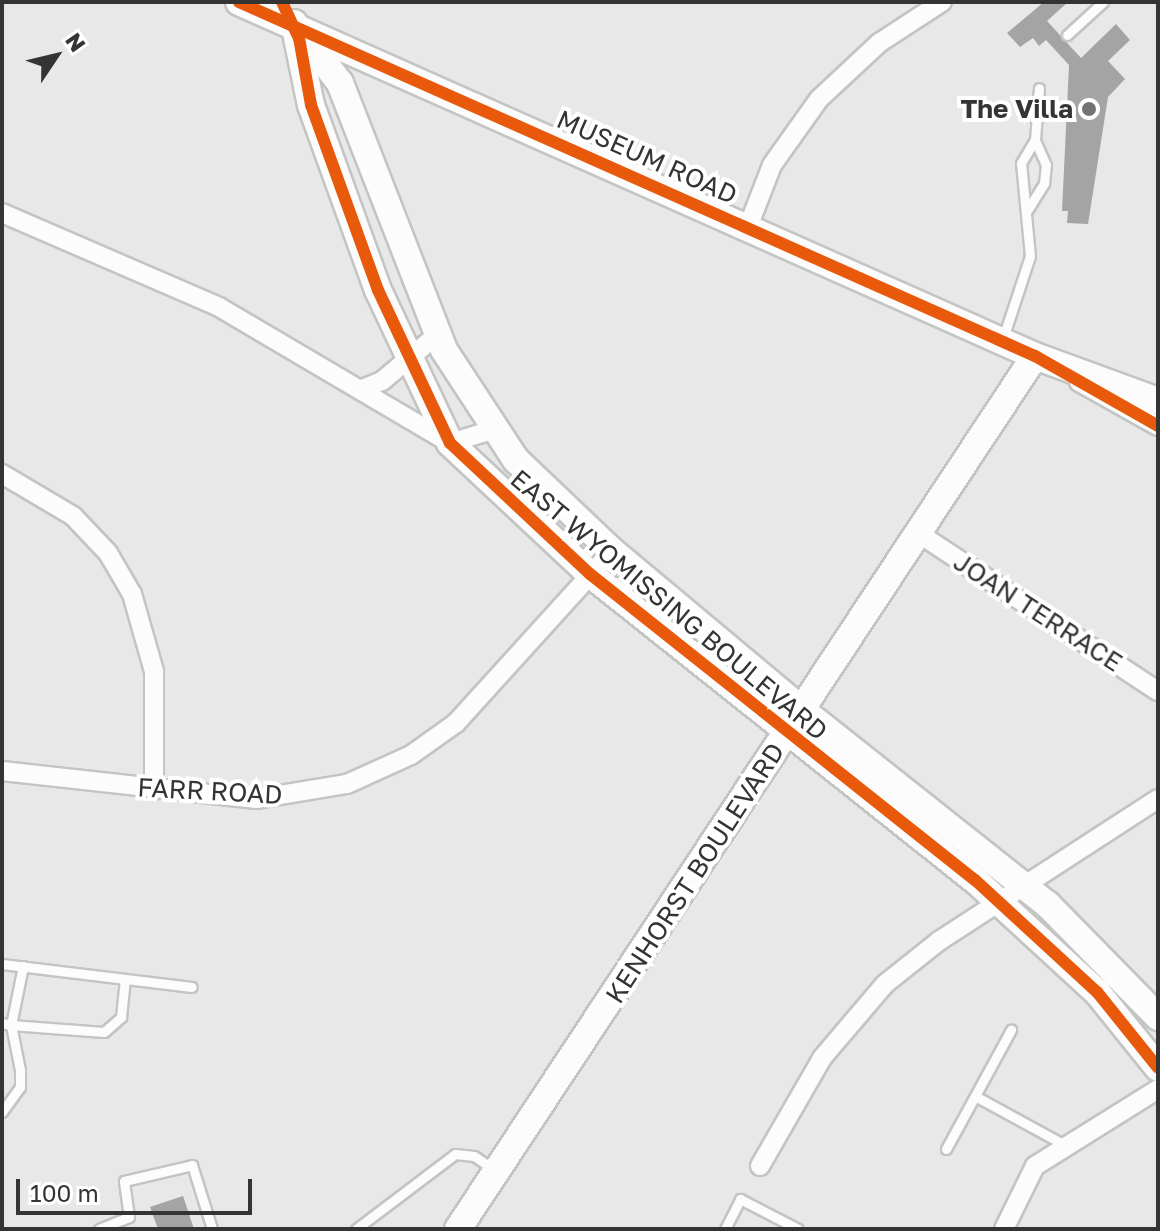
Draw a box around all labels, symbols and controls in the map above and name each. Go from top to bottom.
north arrow [16,16,96,96]
text: N [60,27,92,57]
place label: The Villa [960,93,1073,125]
marker: The Villa [1080,100,1098,118]
street label: MUSEUM ROAD [552,103,742,211]
street label: EAST WYOMISSING BOULEVARD [504,463,834,747]
street label: JOAN TERRACE [948,546,1128,678]
street label: KENHORST BOULEVARD [599,737,791,1009]
street label: FARR ROAD [137,772,283,810]
scale bar [20,1163,256,1213]
text: 100 m [30,1178,99,1207]

